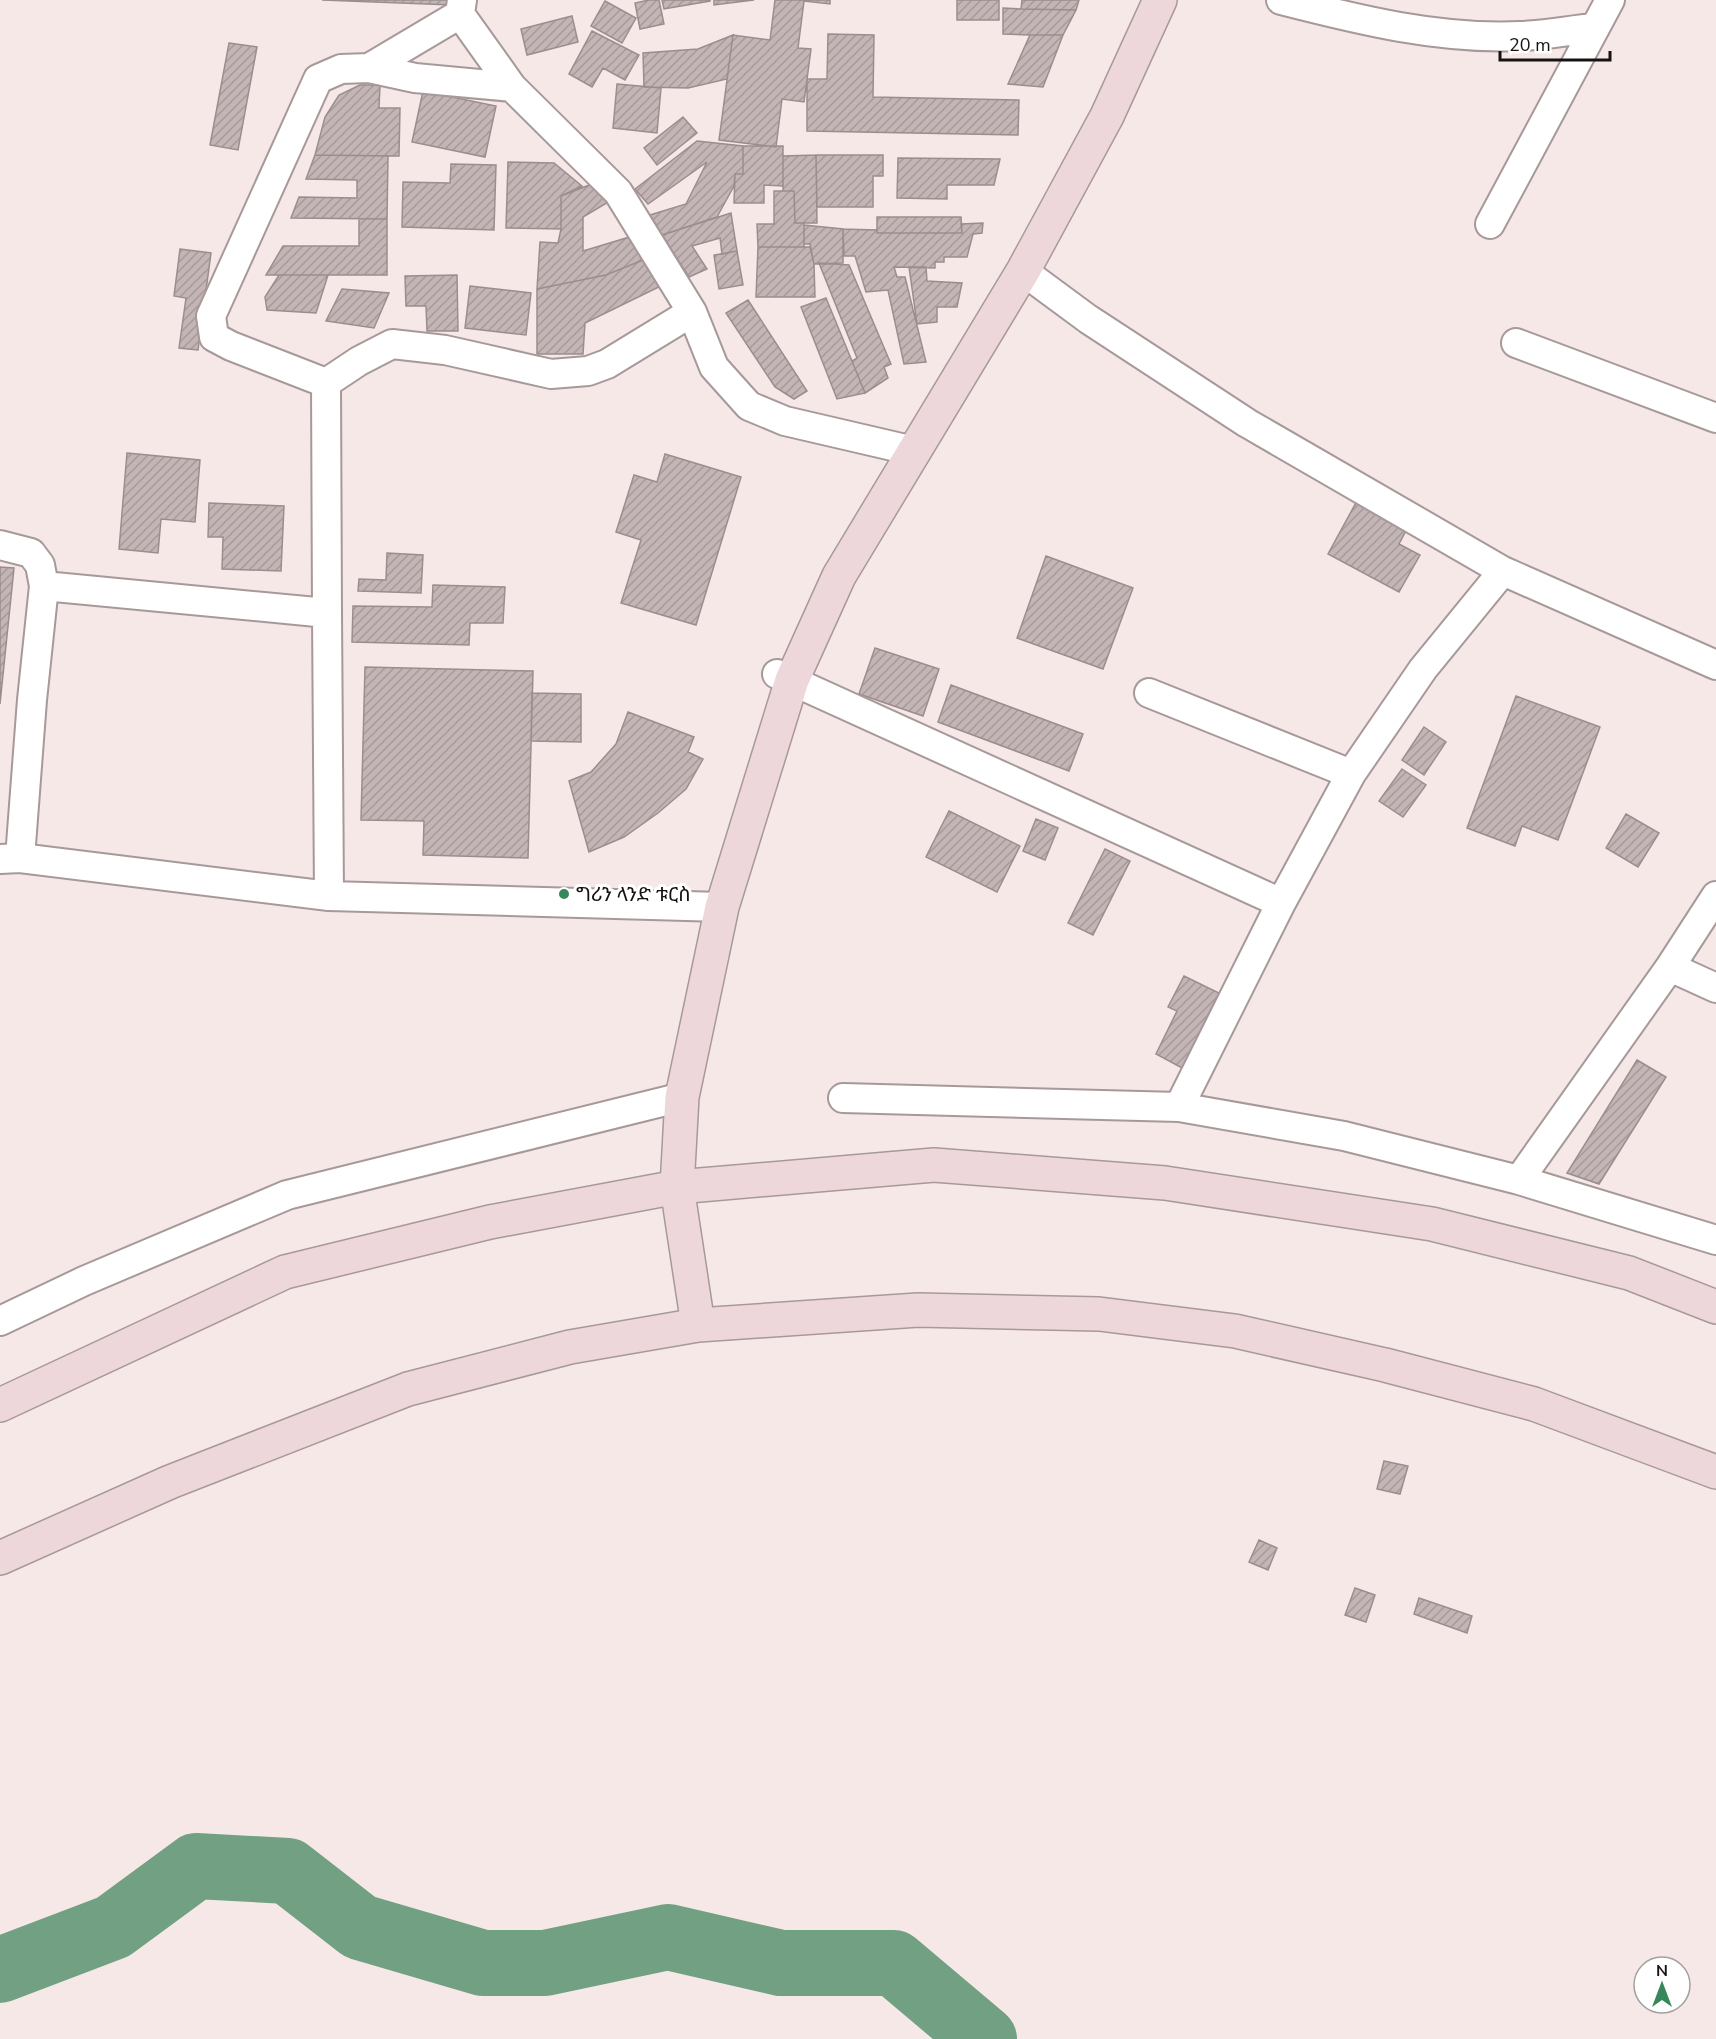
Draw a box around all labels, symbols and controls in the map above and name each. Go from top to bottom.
scale bar [1500,24,1610,62]
text: 20 m [1509,33,1551,57]
place label: ግሪን ላንድ ቱርስ [576,881,691,908]
marker: ግሪን ላንድ ቱርስ [557,887,571,901]
north arrow [1632,1955,1692,2015]
text: N [1656,1960,1668,1982]

